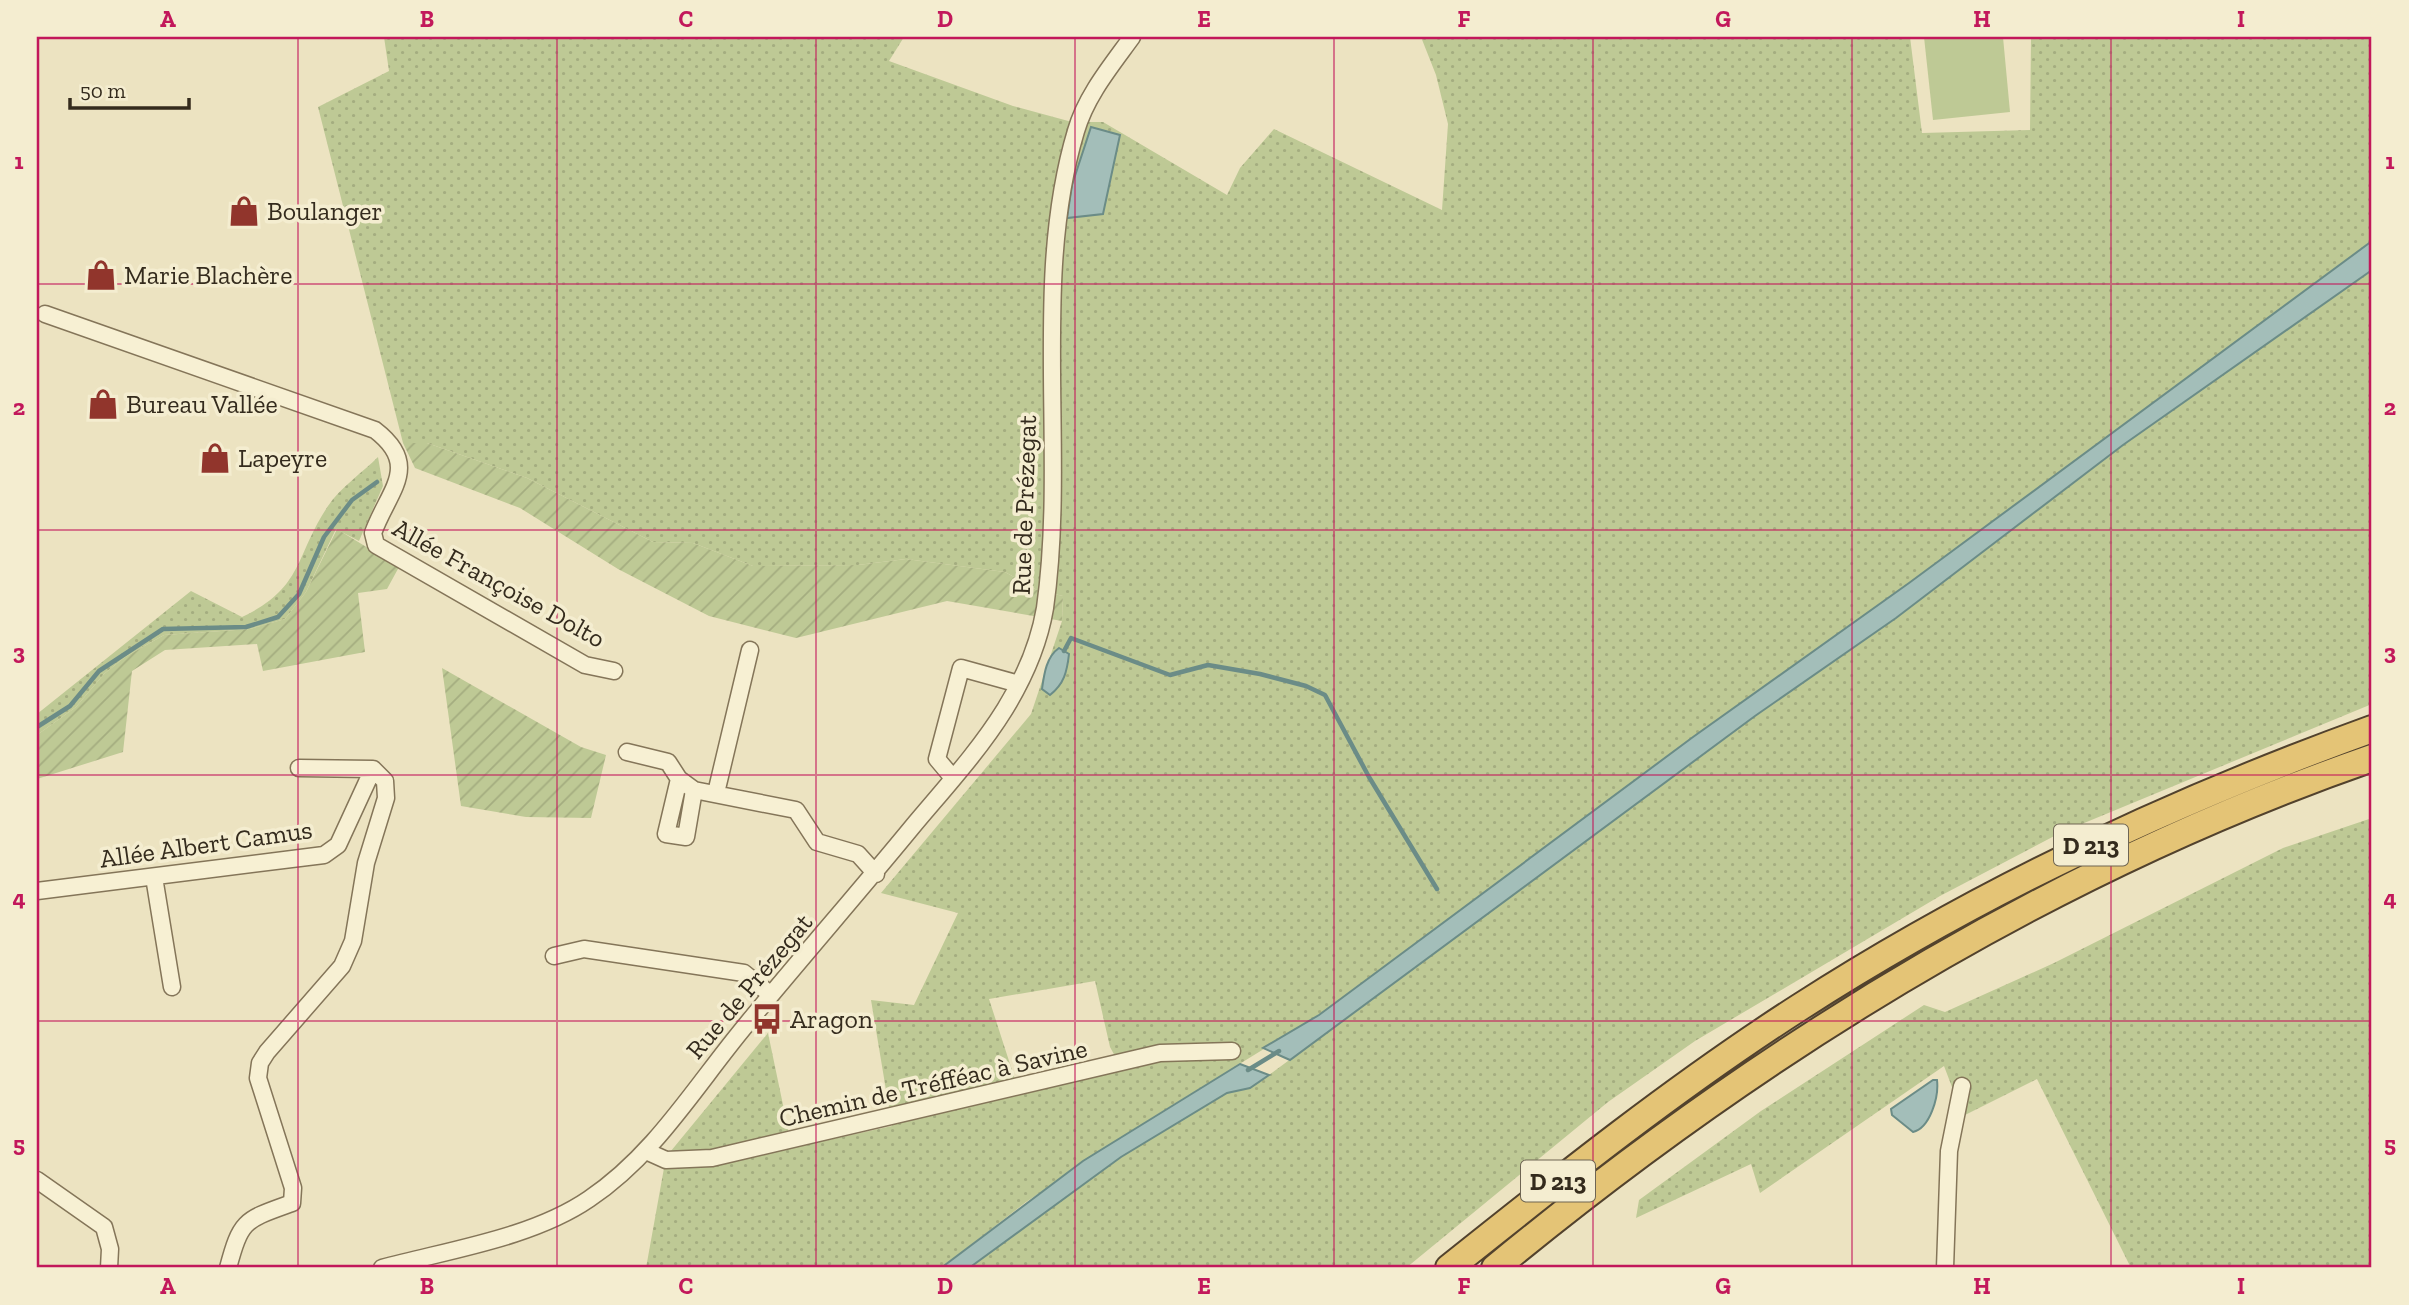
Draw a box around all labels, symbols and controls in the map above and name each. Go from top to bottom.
text: A [160,5,176,33]
text: B [420,5,434,33]
text: C [679,5,693,33]
text: D [937,5,953,33]
text: E [1197,5,1211,33]
text: F [1457,5,1471,33]
text: G [1715,5,1731,33]
text: H [1973,5,1991,33]
text: I [2237,5,2245,33]
scale bar [70,66,189,110]
text: 50 m [80,78,126,103]
text: 1 [14,147,24,175]
text: 1 [2385,147,2395,175]
shop icon: Boulanger [227,194,261,228]
place label: Boulanger [267,195,382,227]
shop icon: Marie Blachère [84,258,118,292]
place label: Marie Blachère [124,259,293,291]
shop icon: Bureau Vallée [86,387,120,421]
place label: Bureau Vallée [126,388,278,420]
text: 2 [13,393,25,421]
text: 2 [2384,393,2396,421]
street label: Rue de Prézegat [1005,414,1043,595]
shop icon: Lapeyre [198,441,232,475]
place label: Lapeyre [238,442,327,474]
street label: Allée Françoise Dolto [387,511,611,655]
text: 3 [13,638,25,666]
text: 3 [2384,638,2396,666]
street label: Allée Albert Camus [98,813,314,875]
road number: D 213 [2054,824,2128,866]
text: 4 [12,884,26,912]
text: 4 [2383,884,2397,912]
street label: Rue de Prézegat [679,907,819,1065]
bus stop icon: Aragon [750,1002,784,1036]
place label: Aragon [790,1003,873,1035]
street label: Chemin de Tréfféac à Savine [776,1032,1090,1134]
text: 5 [13,1130,25,1158]
text: 5 [2384,1130,2396,1158]
road number: D 213 [1521,1161,1595,1202]
text: A [160,1272,176,1300]
text: B [420,1272,434,1300]
text: C [679,1272,693,1300]
text: D [937,1272,953,1300]
text: E [1197,1272,1211,1300]
text: F [1457,1272,1471,1300]
text: G [1715,1272,1731,1300]
text: H [1973,1272,1991,1300]
text: I [2237,1272,2245,1300]

